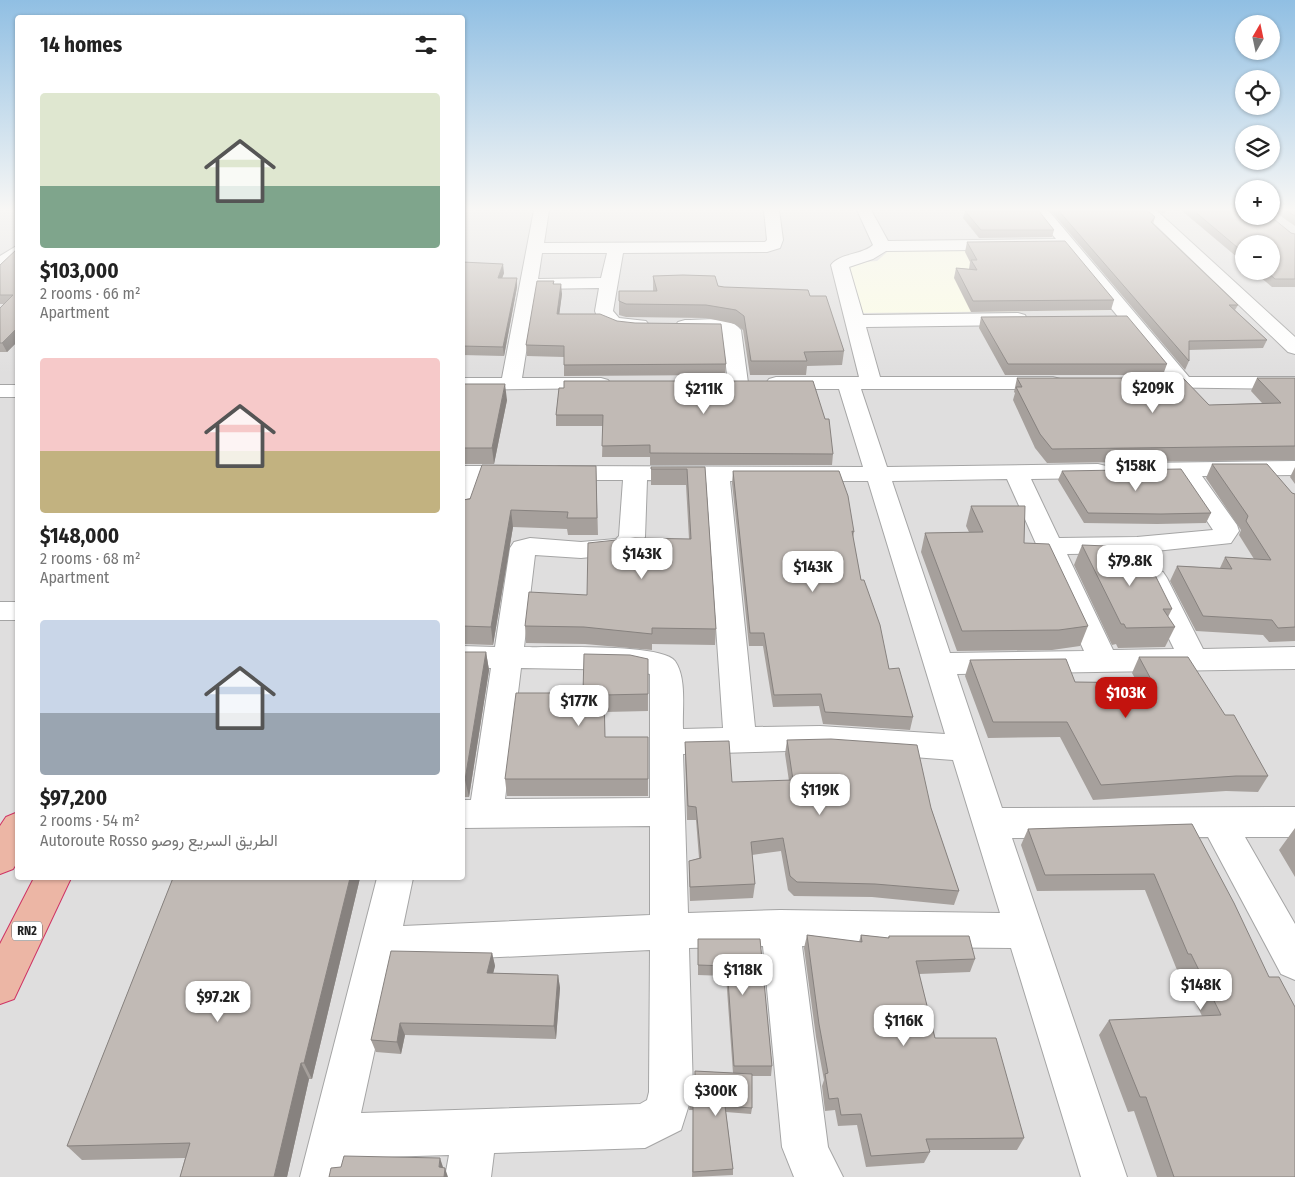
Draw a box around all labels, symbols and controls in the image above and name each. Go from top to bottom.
north arrow [1235,15,1280,60]
map controls [1235,15,1280,280]
icon: filters [412,31,440,59]
text: 14 homes [40,32,122,58]
button: locate [1235,70,1280,115]
button: layers [1235,125,1280,170]
icon: home [195,126,285,216]
button: + [1235,180,1280,225]
button: − [1235,235,1280,280]
text: $103,000 [40,258,119,284]
text: 2 rooms · 66 m² [40,284,140,303]
text: Apartment [40,303,109,322]
pin: $211K [669,372,739,415]
pin: $209K [1118,372,1188,414]
text: $209K [1132,378,1174,397]
text: $211K [685,379,723,398]
icon: home [195,391,285,481]
pin: $158K [1101,450,1171,492]
text: $158K [1116,456,1156,475]
text: $148,000 [40,523,119,549]
pin: $143K [607,538,677,580]
text: $143K [622,544,662,563]
pin: $79.8K [1089,544,1171,587]
text: 2 rooms · 68 m² [40,549,141,568]
pin: $143K [778,550,848,593]
text: $79.8K [1108,551,1152,570]
text: $143K [793,557,833,576]
text: Apartment [40,568,109,587]
icon: home [195,653,285,743]
pin: $103K [1091,676,1161,719]
text: $103K [1106,683,1146,702]
pin: $177K [544,684,614,727]
text: $177K [560,691,598,710]
pin: $119K [785,774,855,816]
text: $119K [801,780,839,799]
text: $97,200 [40,785,107,811]
text: 2 rooms · 54 m² [40,811,140,830]
text: Autoroute Rosso الطريق السريع روصو [40,831,278,850]
road number: RN2 [12,921,42,940]
pin: $118K [708,954,778,996]
text: $118K [724,960,762,979]
pin: $148K [1166,968,1236,1011]
text: $148K [1181,975,1221,994]
pin: $97.2K [177,980,259,1023]
text: $97.2K [196,987,240,1006]
pin: $116K [869,1004,939,1047]
text: $116K [885,1011,923,1030]
pin: $300K [681,1074,751,1117]
text: $300K [695,1081,737,1100]

